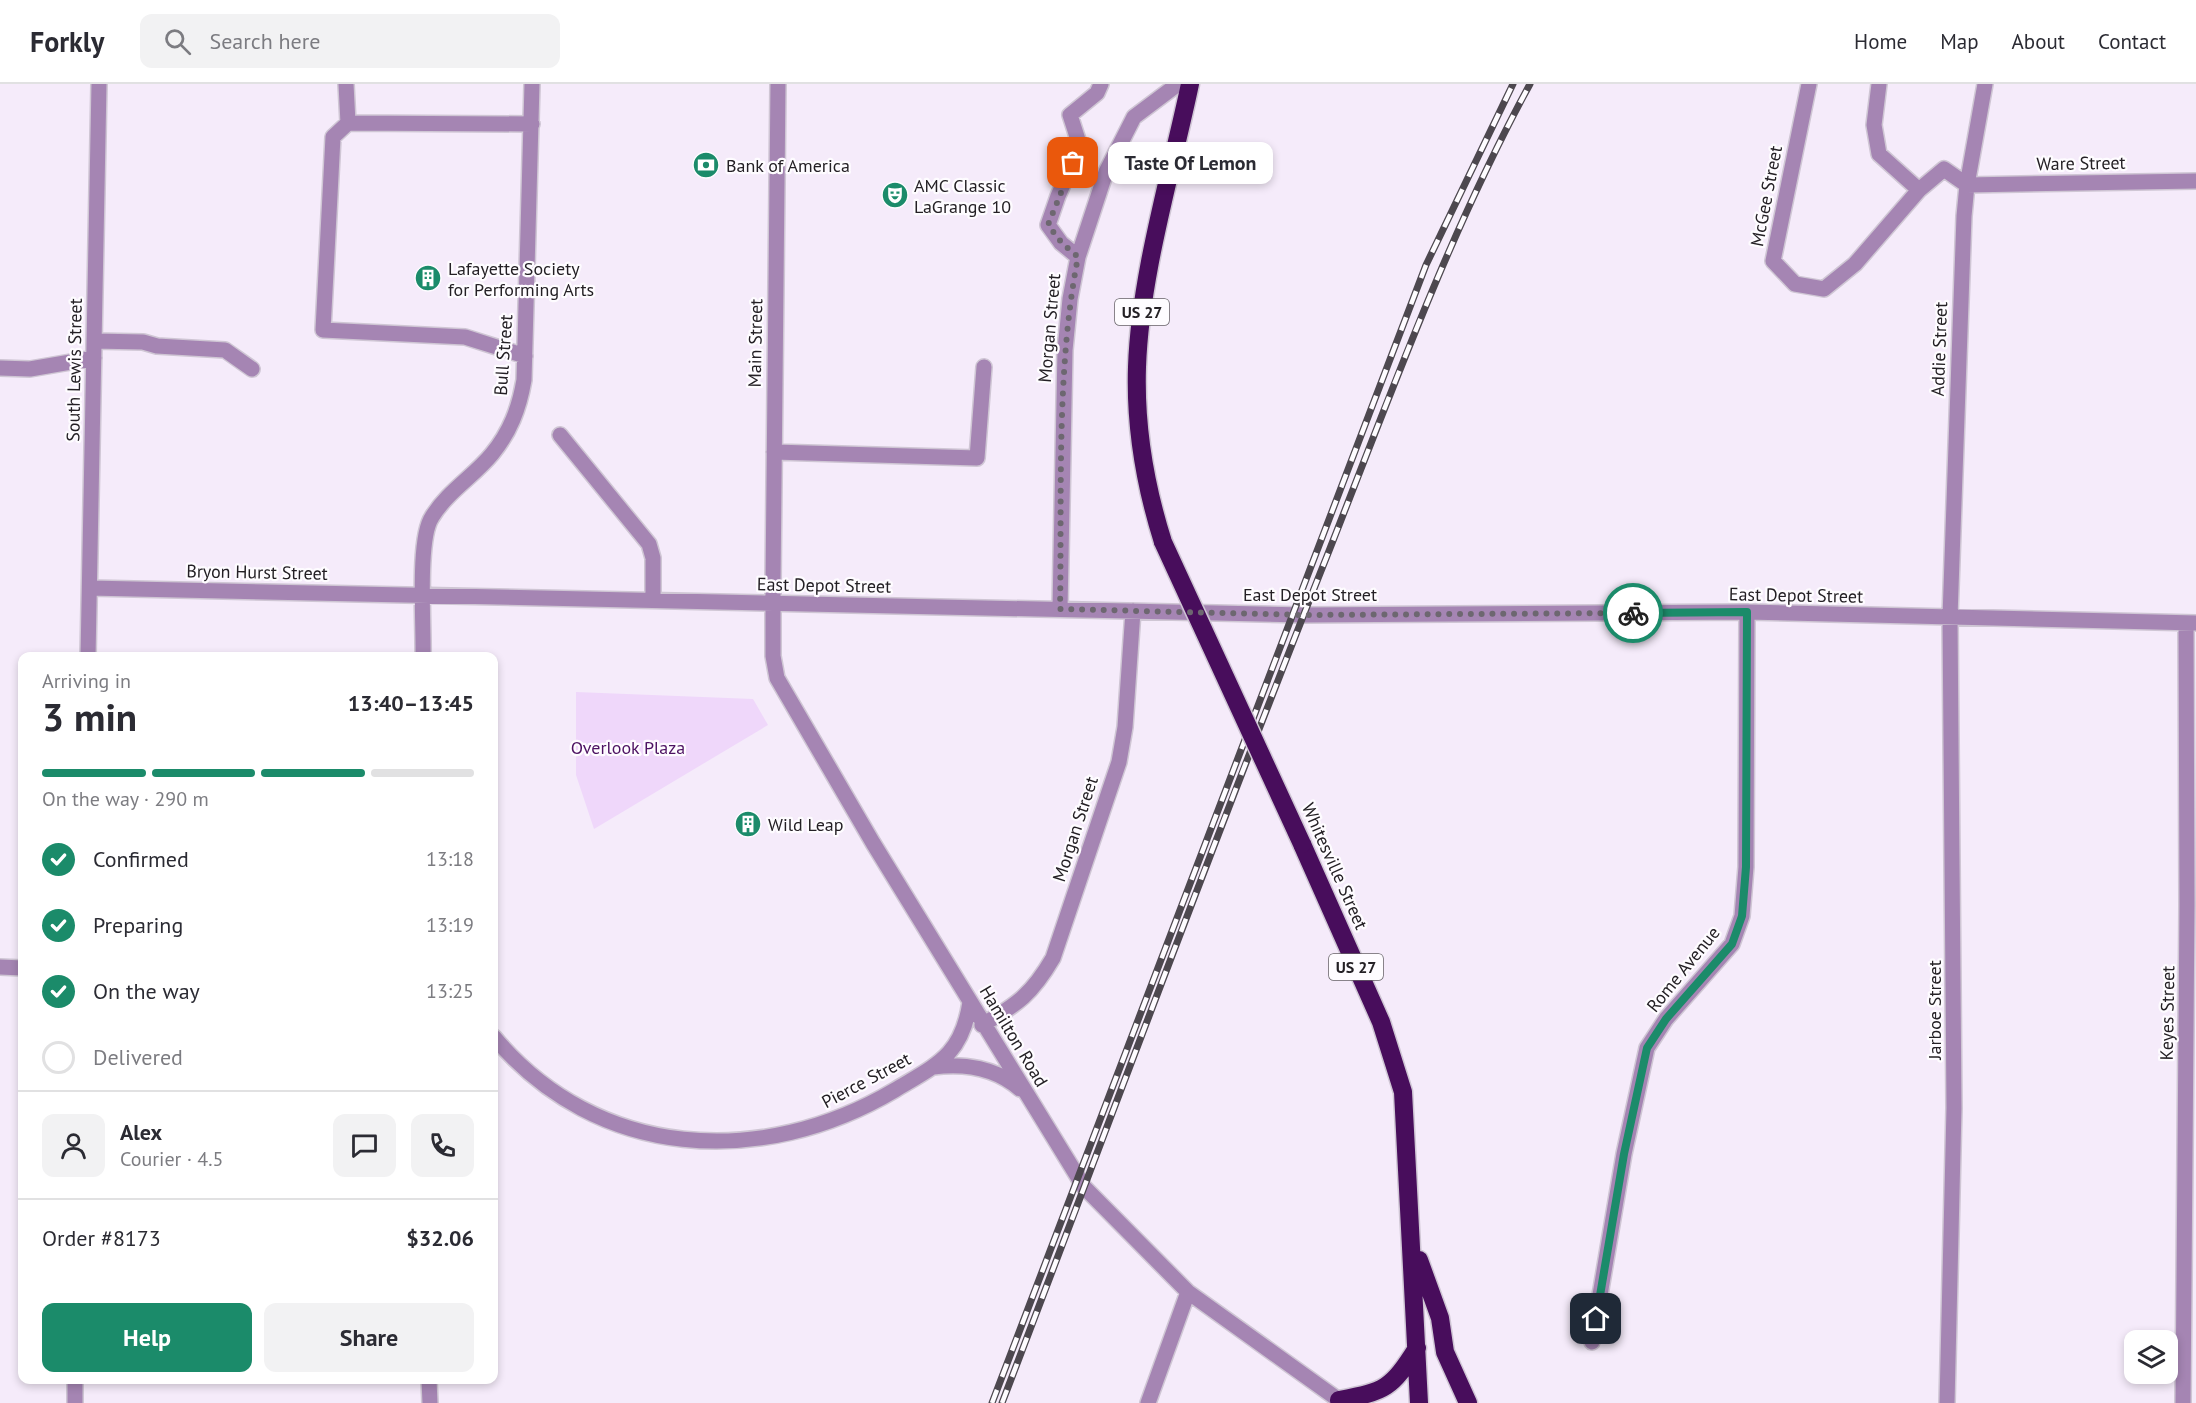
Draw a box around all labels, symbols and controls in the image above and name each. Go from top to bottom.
search box [140,14,560,68]
text: Forkly [30,23,104,60]
icon: search [161,25,194,58]
text: Search here [209,27,320,55]
text: Home [1854,28,1907,55]
text: Map [1940,28,1979,55]
text: About [2012,28,2065,55]
text: Contact [2098,28,2166,55]
pin [1047,137,1098,188]
callout: Taste Of Lemon [1109,142,1274,184]
street label: McGee Street [1745,144,1787,248]
icon: bag [1056,146,1089,179]
bank icon: Bank of America [691,150,721,180]
text: Taste Of Lemon [1125,150,1256,176]
street label: Ware Street [2036,151,2126,175]
place label: Bank of America [726,154,850,177]
place label: AMC Classic LaGrange 10 [914,174,1011,218]
theatre icon: AMC Classic LaGrange 10 [880,180,910,210]
place label: Lafayette Society for Performing Arts [448,257,594,301]
building icon: Lafayette Society for Performing Arts [413,263,443,293]
street label: Morgan Street [1033,273,1065,383]
street label: South Lewis Street [61,298,87,442]
street label: Main Street [743,298,767,388]
road number: US 27 [1115,299,1169,325]
street label: Addie Street [1926,301,1952,397]
street label: Bull Street [489,314,517,396]
street label: Bryon Hurst Street [186,559,328,585]
street label: East Depot Street [757,572,891,598]
street label: East Depot Street [1729,582,1863,608]
street label: East Depot Street [1243,583,1377,606]
courier [1603,583,1663,643]
icon: bike [1617,597,1650,630]
text: Arriving in [42,668,131,694]
text: 13:40–13:45 [348,689,474,717]
text: 3 min [42,691,137,742]
park label: Overlook Plaza [571,736,685,759]
street label: Morgan Street [1047,774,1103,884]
text: On the way · 290 m [42,786,209,812]
street label: Whitesville Street [1297,799,1373,933]
building icon: Wild Leap [733,809,763,839]
place label: Wild Leap [768,813,844,836]
icon: check [42,843,75,876]
text: Confirmed [93,845,189,873]
text: 13:18 [426,846,474,872]
icon: check [42,909,75,942]
text: Preparing [93,911,183,939]
text: 13:19 [426,912,474,938]
street label: Rome Avenue [1641,921,1725,1017]
road number: US 27 [1329,954,1383,980]
street label: Jarboe Street [1923,960,1946,1061]
street label: Keyes Street [2155,966,2179,1060]
icon: check [42,975,75,1008]
text: On the way [93,977,200,1005]
text: 13:25 [426,978,474,1004]
street label: Hamilton Road [975,981,1053,1091]
text: Delivered [93,1043,183,1071]
street label: Pierce Street [817,1047,915,1113]
button: person [42,1114,105,1177]
button: chat [333,1114,396,1177]
button: phone [411,1114,474,1177]
text: Alex [120,1118,162,1146]
text: Courier · 4.5 [120,1146,223,1172]
text: Order #8173 [42,1224,161,1252]
text: $32.06 [406,1224,474,1252]
pin [1570,1293,1621,1344]
icon: home [1579,1302,1612,1335]
button: Help [42,1303,252,1372]
button: Share [264,1303,474,1372]
map controls [2124,1330,2178,1384]
button: layers [2124,1330,2178,1384]

